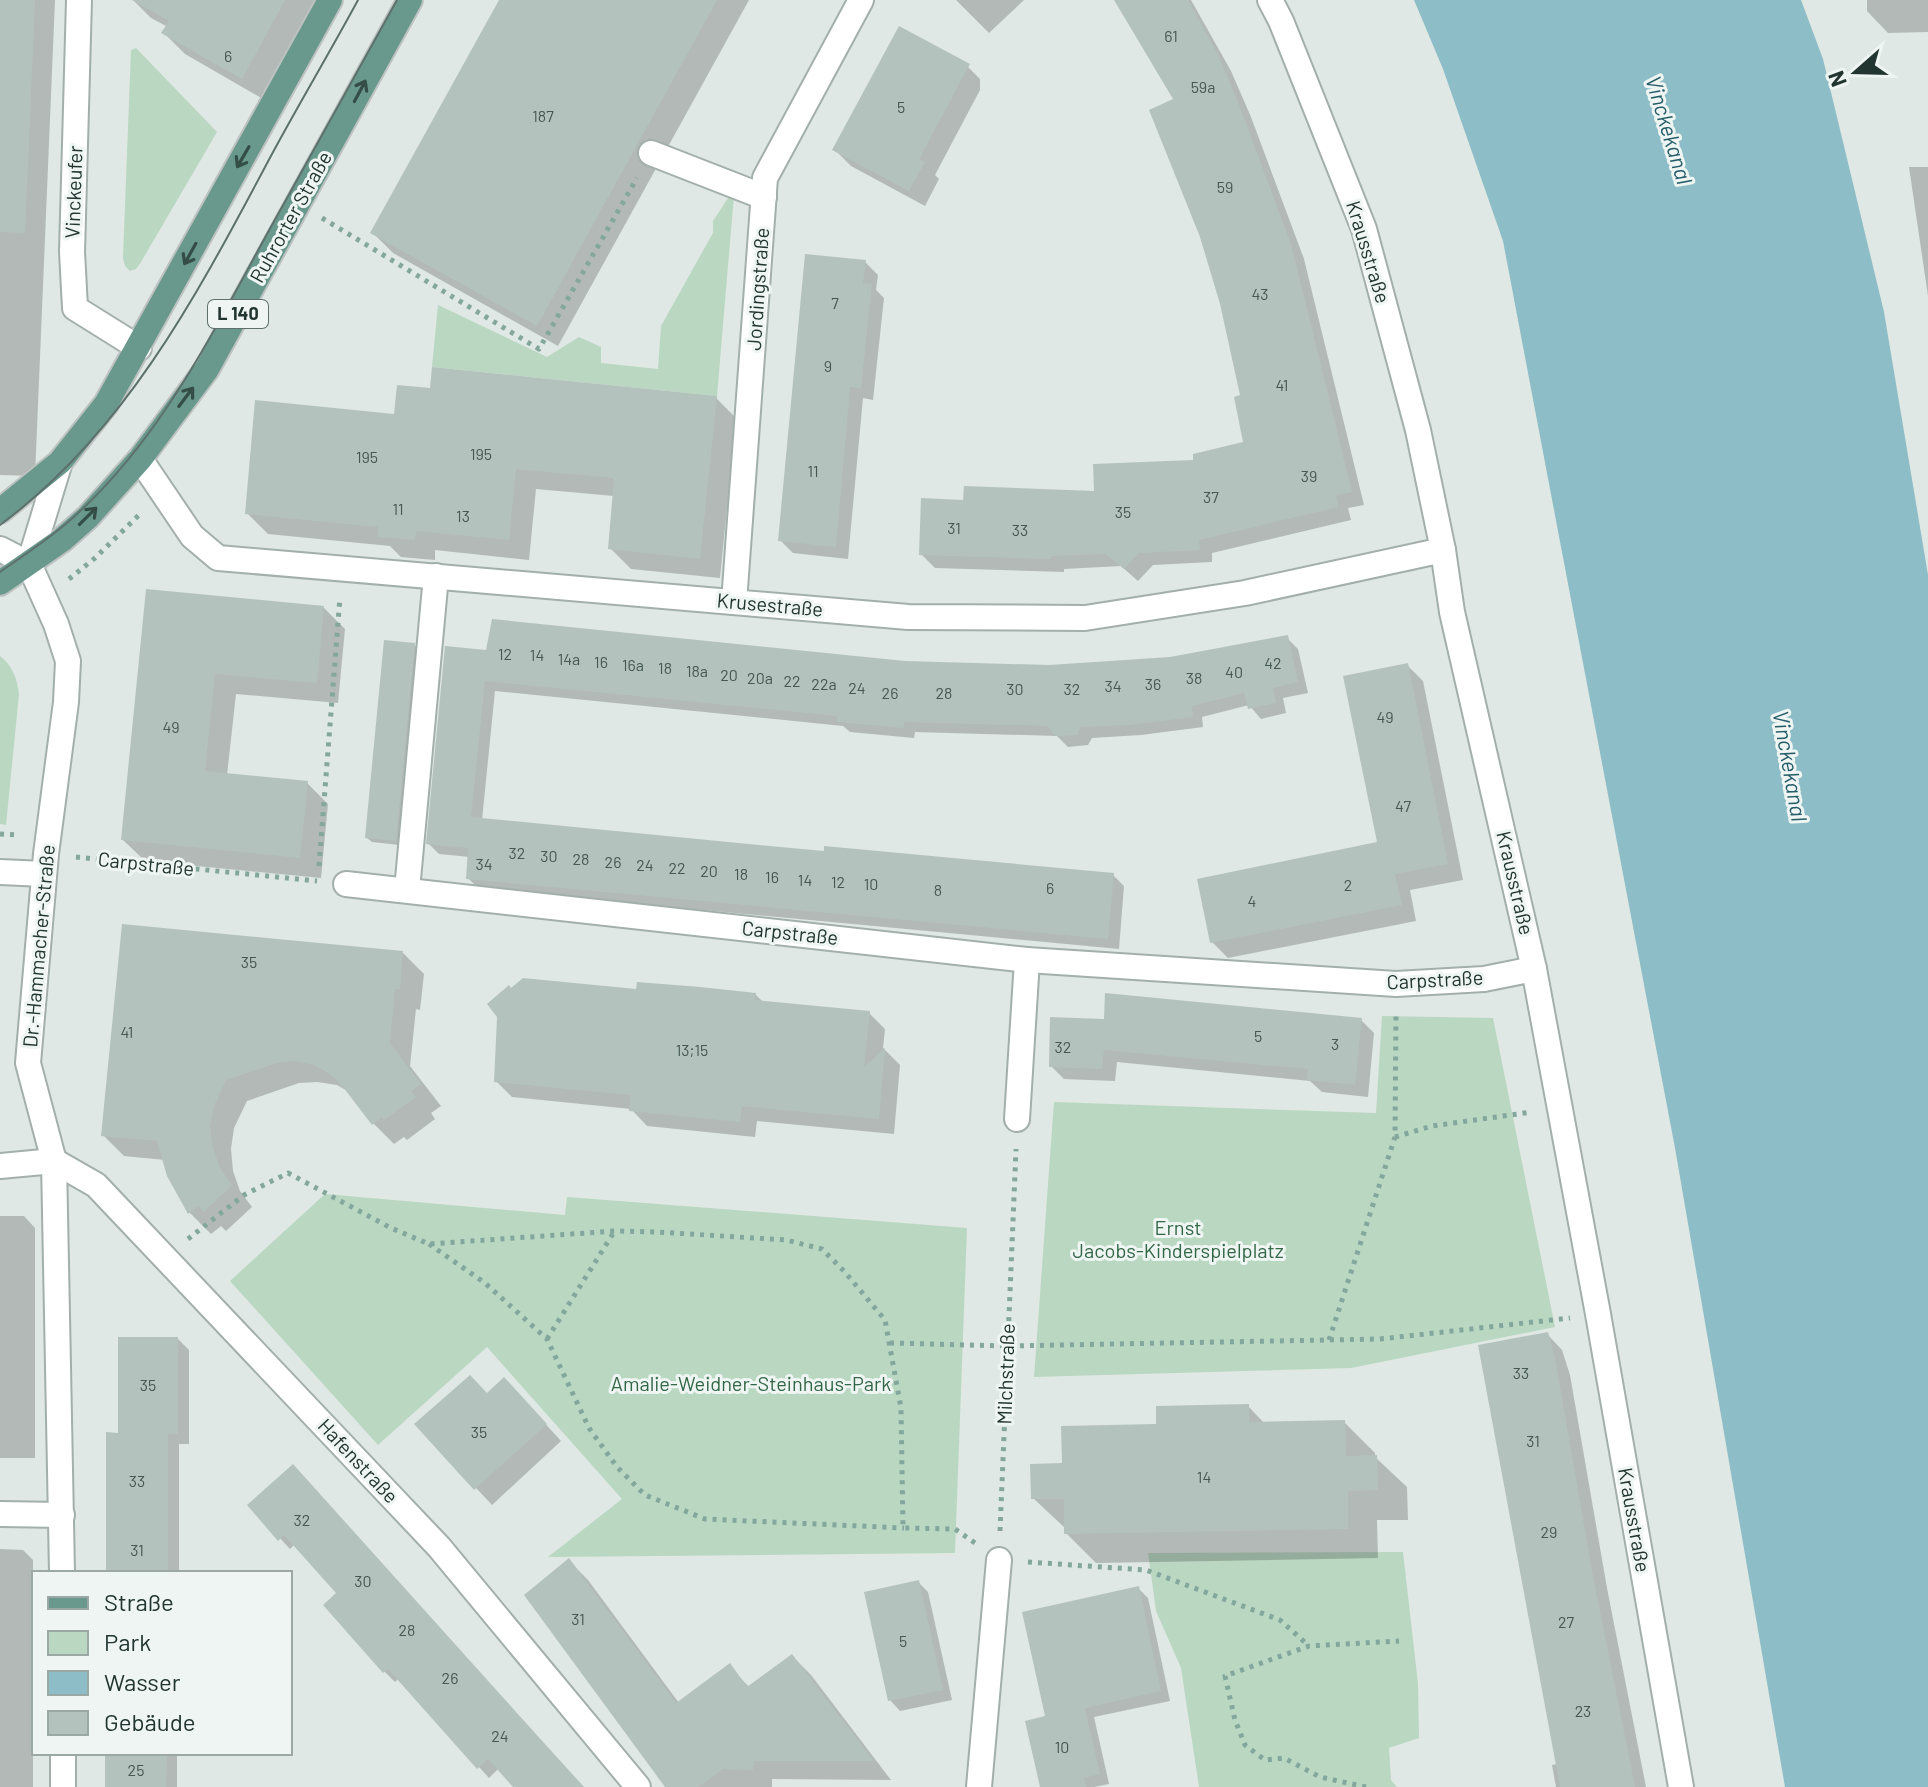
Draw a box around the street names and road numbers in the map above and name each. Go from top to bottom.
street label: Vinckeufer [59,145,87,239]
street label: Ruhrorter Straße [244,147,336,286]
street label: Krausstraße [1342,198,1396,306]
street label: Jordingstraße [741,227,773,351]
road number: L 140 [208,300,268,328]
street label: Krusestraße [716,587,824,621]
street label: Krausstraße [1492,828,1540,937]
street label: Dr.-Hammacher-Straße [17,843,59,1048]
street label: Carpstraße [97,846,195,880]
street label: Carpstraße [741,915,839,949]
street label: Carpstraße [1386,964,1484,994]
street label: Milchstraße [991,1323,1019,1425]
street label: Hafenstraße [313,1413,404,1508]
street label: Krausstraße [1614,1466,1656,1574]

